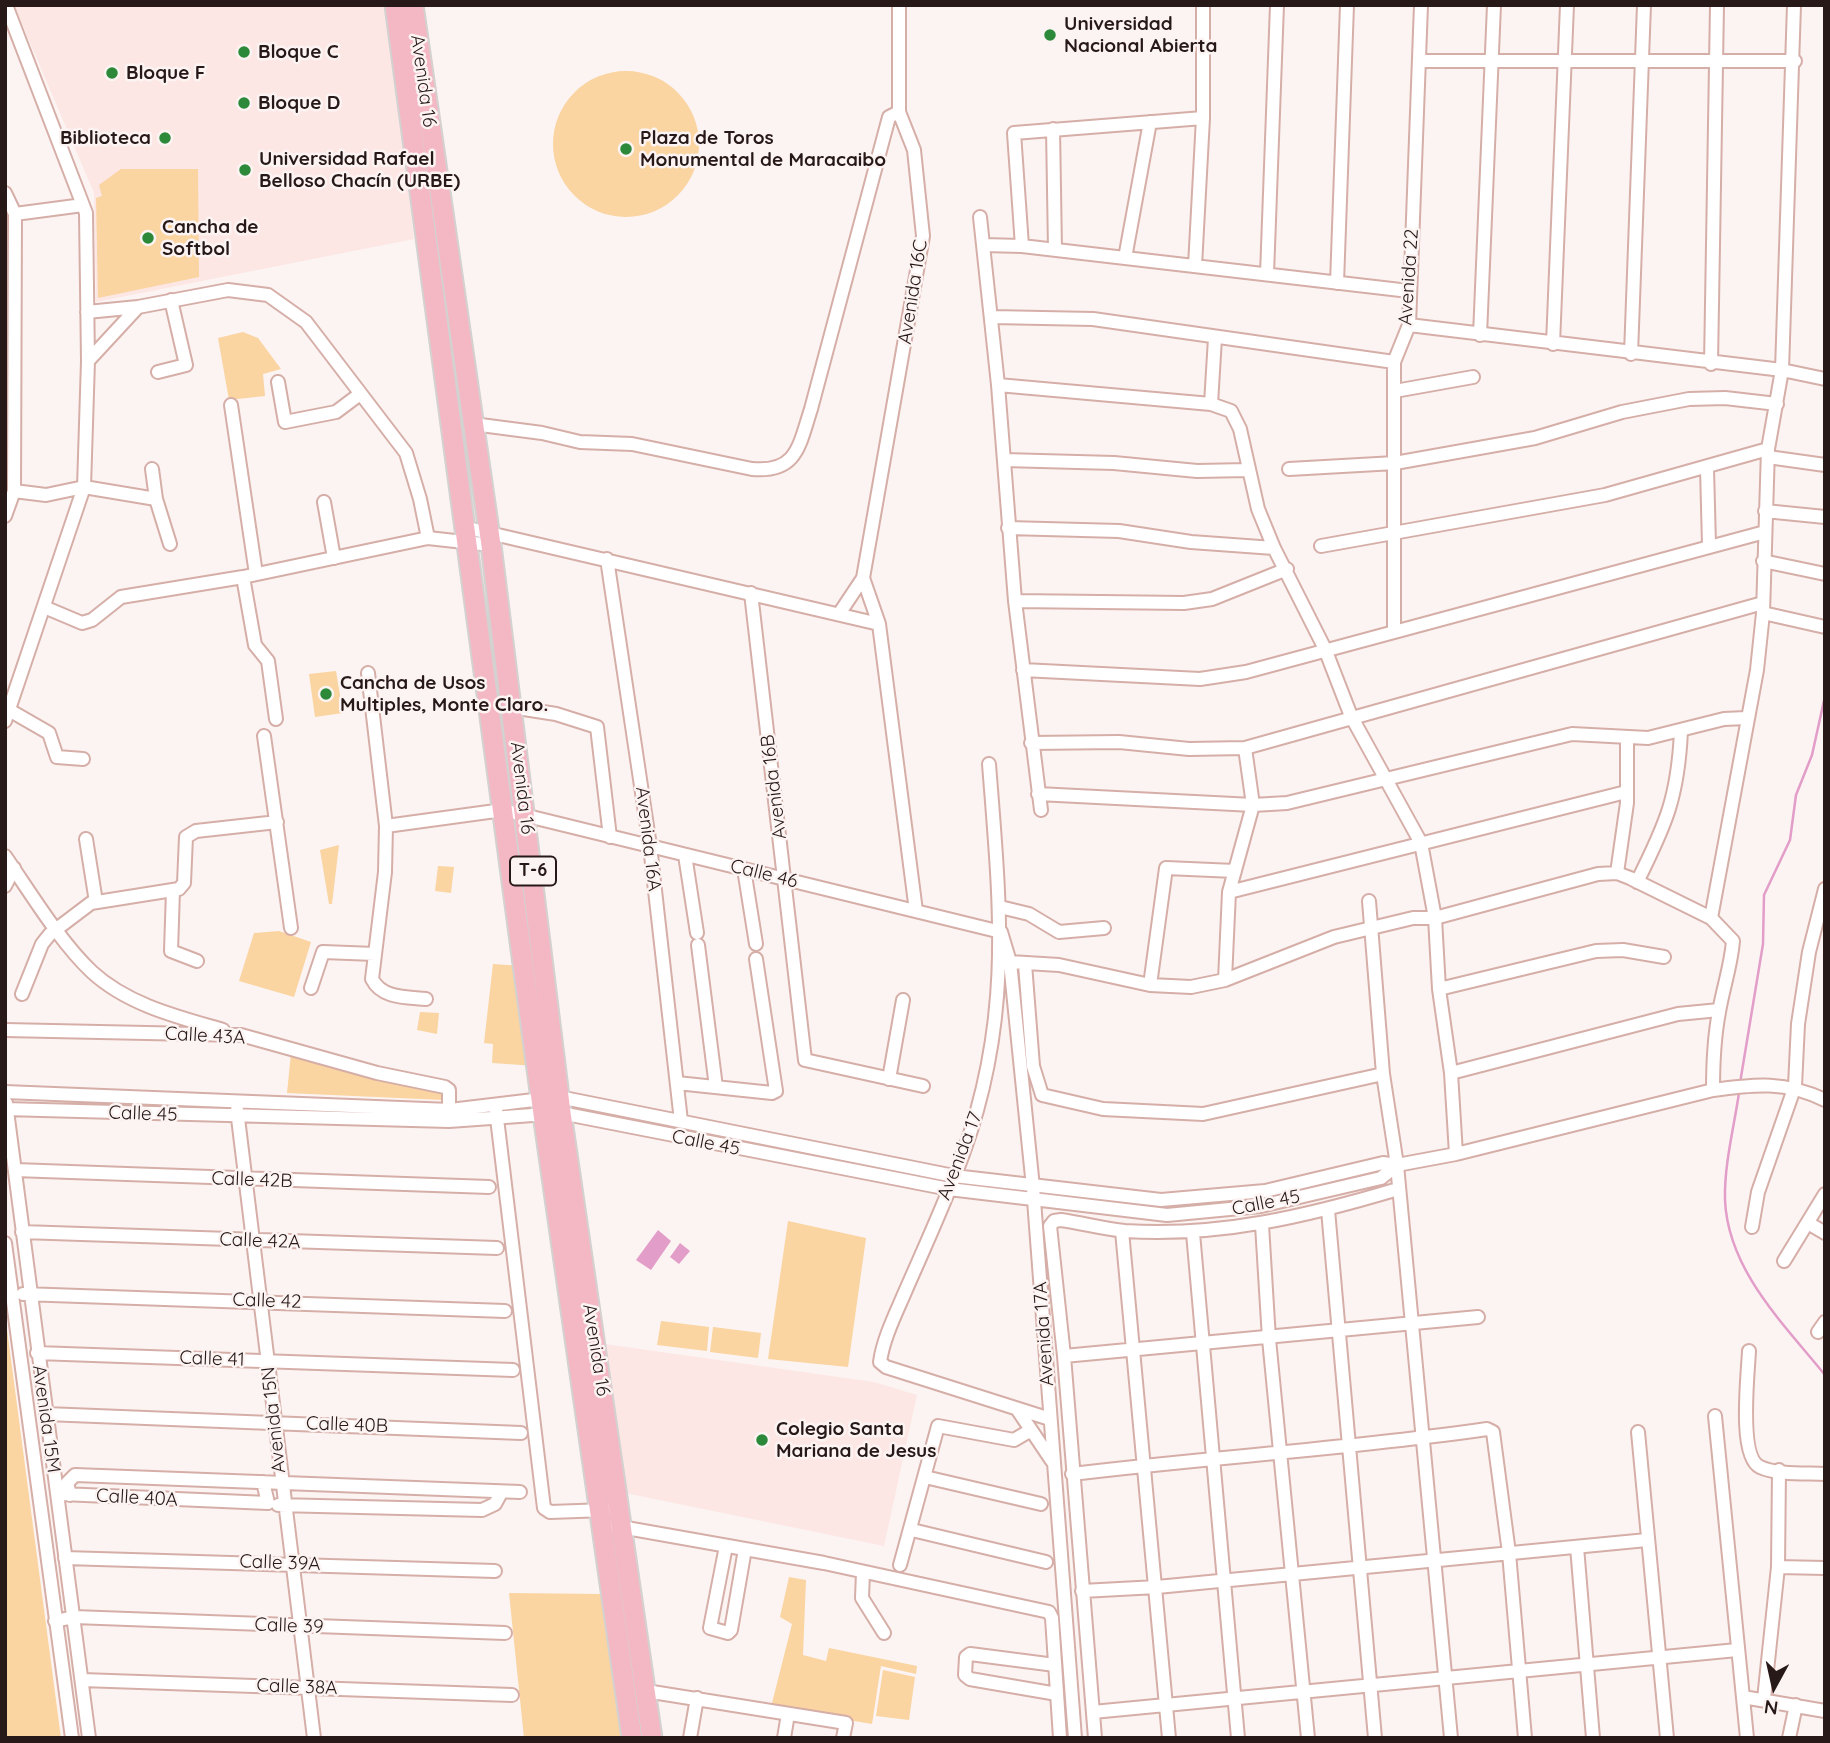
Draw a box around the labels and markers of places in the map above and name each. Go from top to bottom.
place label: Universidad Nacional Abierta [1064,13,1218,57]
marker: Universidad Nacional Abierta [1042,27,1058,43]
place label: Bloque C [258,41,339,63]
marker: Bloque C [236,44,252,60]
place label: Bloque F [126,62,205,84]
marker: Bloque F [104,65,120,81]
place label: Bloque D [258,92,340,114]
marker: Bloque D [236,95,252,111]
place label: Biblioteca [60,127,151,149]
place label: Plaza de Toros Monumental de Maracaibo [640,127,886,171]
marker: Biblioteca [157,130,173,146]
marker: Plaza de Toros Monumental de Maracaibo [618,141,634,157]
place label: Universidad Rafael Belloso Chacín (URBE) [259,148,460,192]
marker: Universidad Rafael Belloso Chacín (URBE) [237,162,253,178]
place label: Cancha de Softbol [162,216,259,260]
marker: Cancha de Softbol [140,230,156,246]
place label: Cancha de Usos Multiples, Monte Claro. [340,672,548,716]
marker: Cancha de Usos Multiples, Monte Claro. [318,686,334,702]
place label: Colegio Santa Mariana de Jesus [776,1418,936,1462]
marker: Colegio Santa Mariana de Jesus [754,1432,770,1448]

